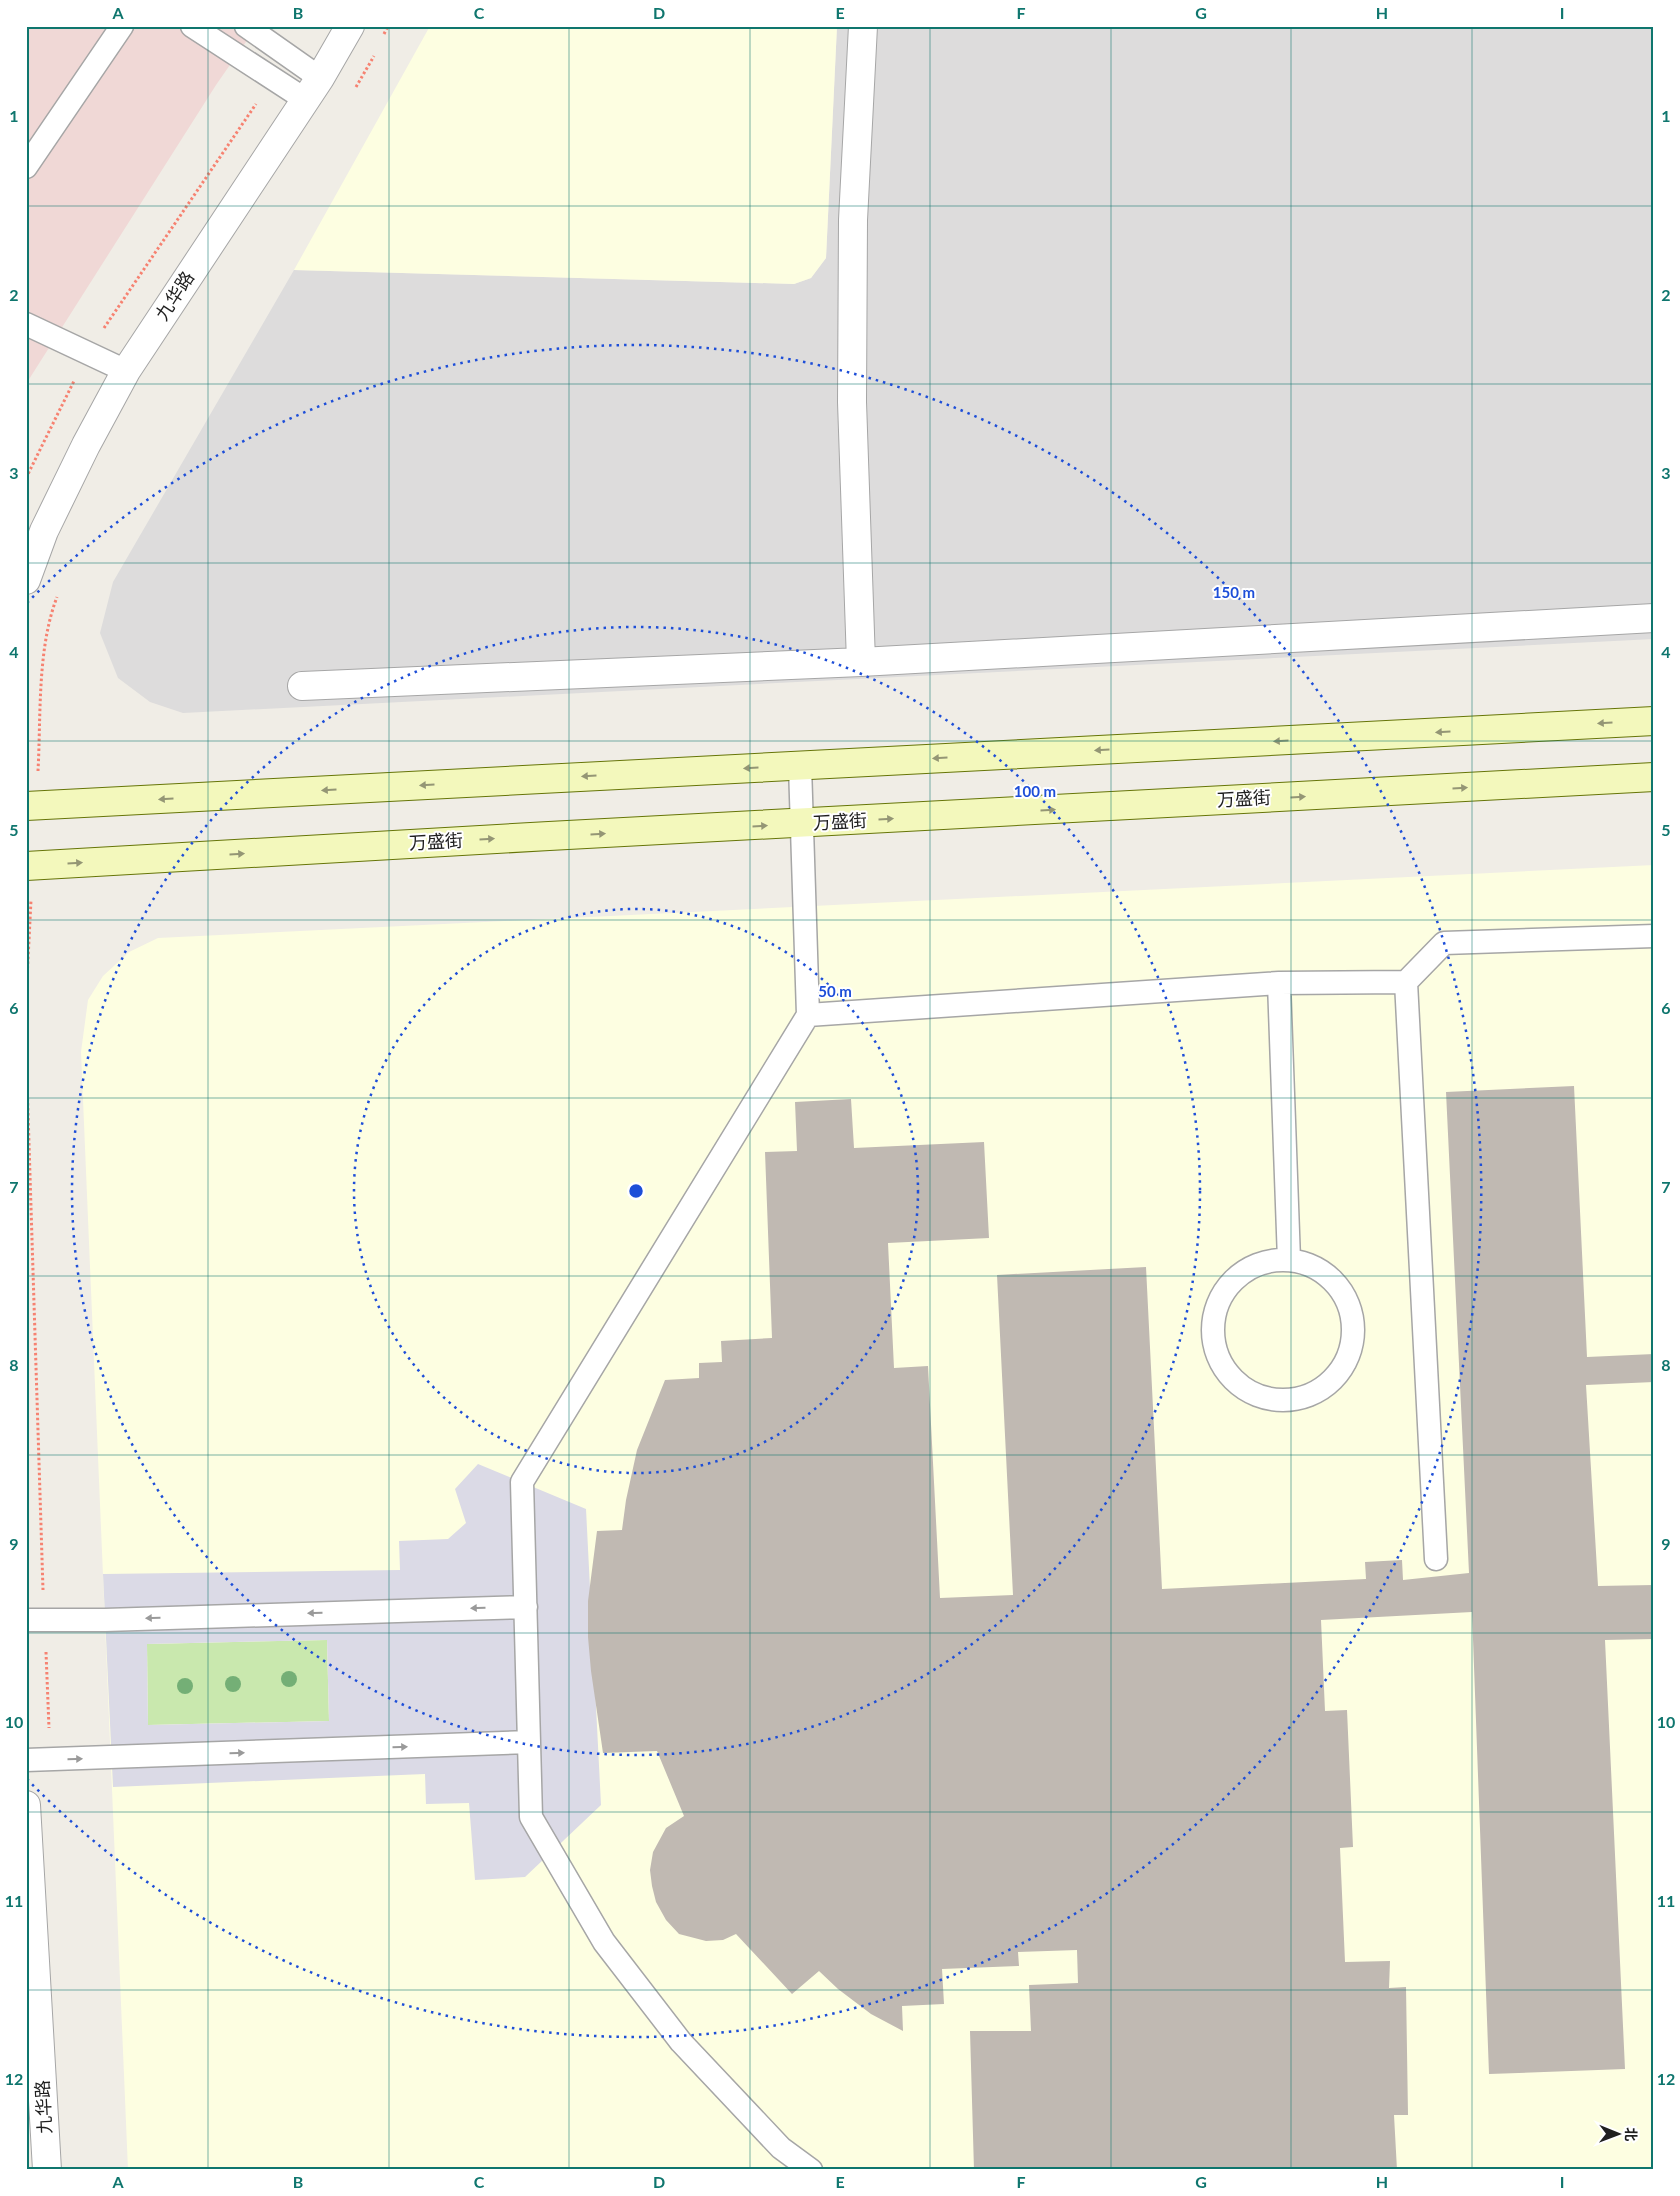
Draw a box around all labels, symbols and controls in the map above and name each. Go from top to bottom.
text: A [111,3,124,22]
text: B [293,3,303,22]
text: C [474,3,485,22]
text: D [653,3,665,22]
text: E [835,3,845,22]
text: F [1016,3,1026,22]
text: G [1195,3,1207,22]
text: H [1376,3,1388,22]
text: I [1560,3,1564,22]
text: 1 [9,106,19,125]
text: 1 [1661,106,1671,125]
street label: 九华路 [150,267,198,324]
text: 2 [9,285,19,304]
text: 2 [1661,285,1671,304]
text: 3 [9,463,19,482]
text: 3 [1661,463,1671,482]
text: 150 m [1213,583,1255,601]
text: 4 [9,642,19,661]
text: 4 [1661,642,1671,661]
one-way arrow [1597,720,1613,728]
one-way arrow [1435,729,1451,737]
one-way arrow [1272,738,1288,746]
one-way arrow [1094,747,1110,755]
one-way arrow [932,755,948,763]
one-way arrow [743,765,759,773]
one-way arrow [581,773,597,781]
one-way arrow [419,781,435,789]
text: 100 m [1014,782,1056,800]
one-way arrow [1452,783,1468,791]
street label: 万盛街 [1216,786,1271,810]
one-way arrow [320,787,336,795]
one-way arrow [1290,792,1306,800]
one-way arrow [158,796,174,804]
one-way arrow [1040,806,1056,814]
street label: 万盛街 [812,809,867,833]
one-way arrow [878,814,894,822]
text: 5 [9,820,19,839]
text: 5 [1661,820,1671,839]
one-way arrow [752,821,768,829]
street label: 万盛街 [408,829,463,853]
one-way arrow [590,829,606,837]
one-way arrow [479,835,495,843]
one-way arrow [229,849,245,857]
one-way arrow [67,859,83,867]
text: 50 m [818,982,852,1000]
text: 6 [9,998,19,1017]
text: 6 [1661,998,1671,1017]
text: 7 [9,1177,19,1196]
text: 7 [1661,1177,1671,1196]
centre of rings [627,1182,645,1200]
text: 8 [9,1355,19,1374]
text: 8 [1661,1355,1671,1374]
text: 9 [9,1534,19,1553]
text: 9 [1661,1534,1671,1553]
one-way arrow [469,1605,485,1613]
one-way arrow [307,1610,323,1618]
one-way arrow [145,1615,161,1623]
text: 10 [5,1712,23,1731]
text: 10 [1657,1712,1675,1731]
one-way arrow [392,1742,408,1750]
one-way arrow [230,1748,246,1756]
one-way arrow [67,1755,83,1763]
text: 11 [5,1891,23,1910]
text: 11 [1657,1891,1675,1910]
text: 12 [5,2069,23,2088]
text: 12 [1657,2069,1675,2088]
street label: 九华路 [31,2080,55,2135]
north arrow [1592,2108,1642,2158]
text: 北 [1623,2127,1640,2141]
text: A [111,2172,124,2191]
text: B [293,2172,303,2191]
text: C [474,2172,485,2191]
text: D [653,2172,665,2191]
text: E [835,2172,845,2191]
text: F [1016,2172,1026,2191]
text: G [1195,2172,1207,2191]
text: H [1376,2172,1388,2191]
text: I [1560,2172,1564,2191]

